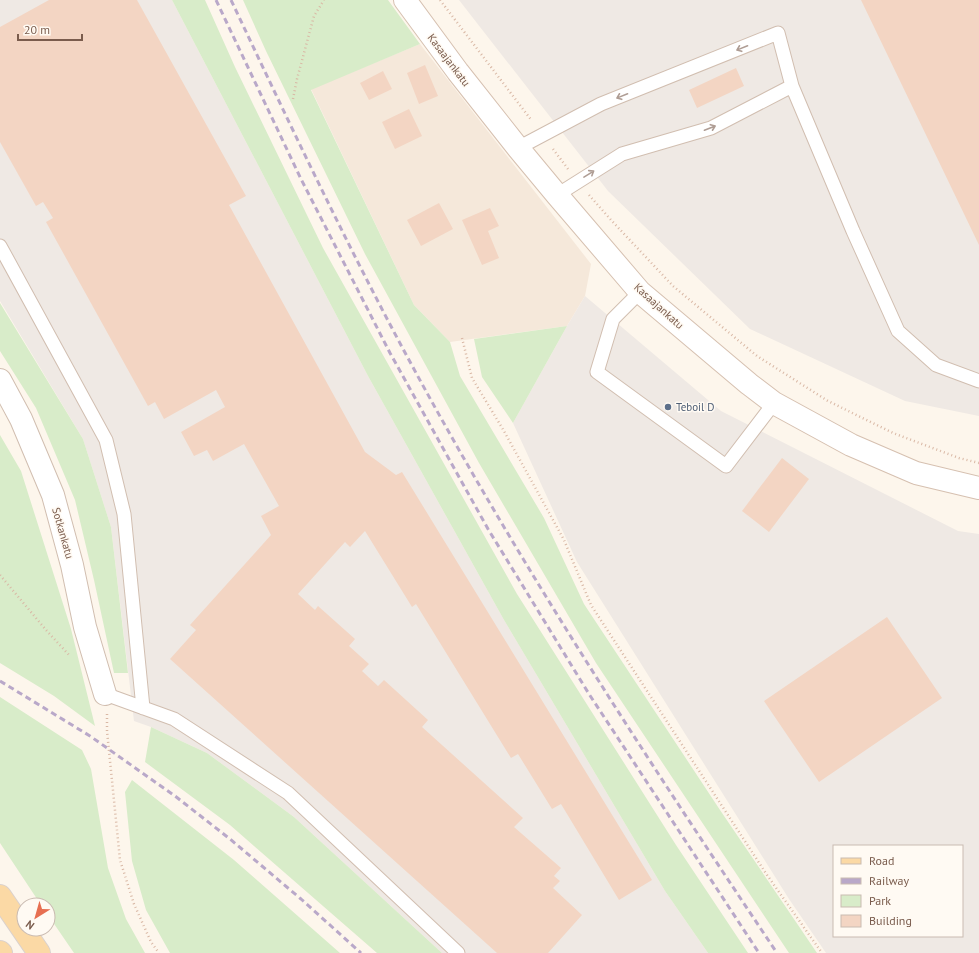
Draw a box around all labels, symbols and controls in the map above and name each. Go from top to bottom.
scale bar [18,16,82,42]
text: 20 m [24,22,50,37]
street label: Kasaajankatu [425,31,473,89]
one-way arrow [737,44,749,52]
one-way arrow [616,92,628,100]
one-way arrow [703,123,715,131]
one-way arrow [583,170,594,178]
street label: Kasaajankatu [631,280,687,332]
place label: Teboil D [676,400,714,414]
marker: Teboil D [663,402,673,412]
street label: Sotkankatu [49,506,77,560]
legend [833,845,963,937]
text: Road [869,853,894,868]
text: Railway [869,873,909,888]
text: Park [869,893,891,908]
north arrow [16,897,56,937]
text: Building [869,913,912,928]
text: N [23,917,37,933]

